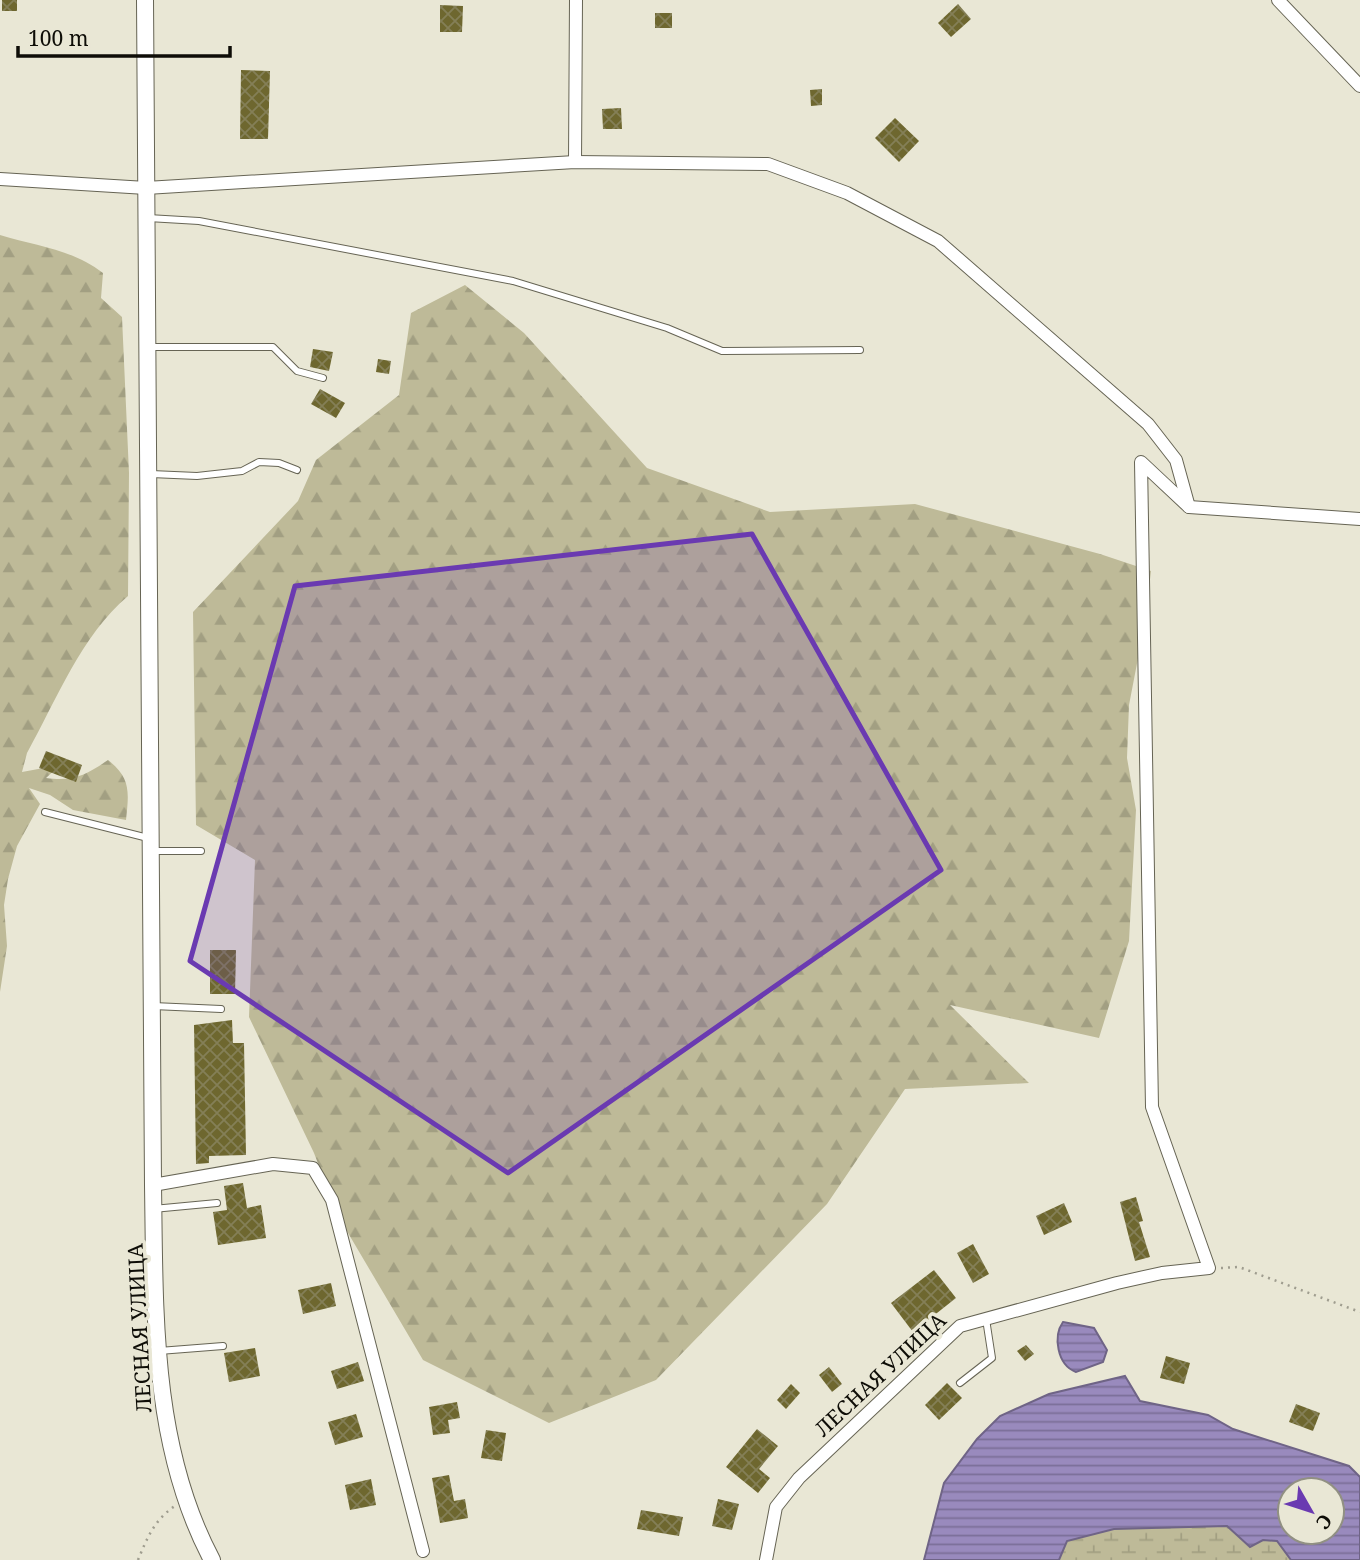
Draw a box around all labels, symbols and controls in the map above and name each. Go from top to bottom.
scale bar [18,14,229,58]
text: 100 m [28,24,89,52]
street label: ЛЕСНАЯ УЛИЦА [121,1242,157,1413]
street label: ЛЕСНАЯ УЛИЦА [808,1306,952,1442]
north arrow [1276,1476,1346,1546]
text: С [1310,1509,1338,1535]

